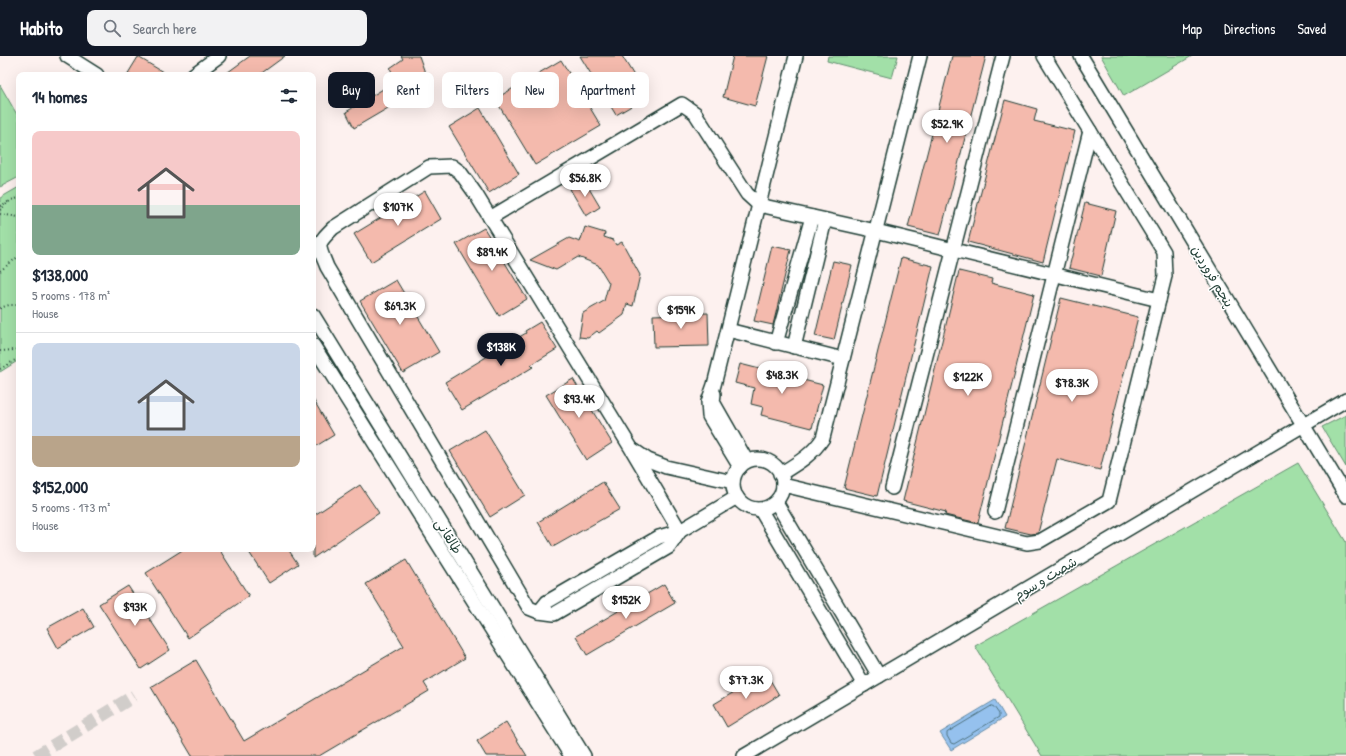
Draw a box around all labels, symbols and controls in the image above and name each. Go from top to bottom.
search box [87,10,367,46]
text: Habito [20,15,63,41]
icon: search [101,17,123,39]
text: Search here [133,18,197,39]
text: Map [1182,19,1202,38]
text: Directions [1224,19,1275,38]
text: Saved [1297,19,1326,38]
chip: Buy [328,72,375,108]
chip: Rent [383,72,434,108]
chip: Filters [442,72,503,108]
chip: New [511,72,559,108]
chip: Apartment [567,72,649,108]
text: 14 homes [32,85,87,108]
icon: filters [278,85,300,107]
pin: $52.9K [914,110,980,144]
text: $52.9K [931,114,963,132]
icon: home [130,157,202,229]
pin: $56.8K [552,164,618,198]
text: $56.8K [569,168,601,186]
pin: $107K [370,193,426,227]
text: $107K [383,197,413,215]
pin: $89.4K [459,238,525,272]
text: $89.4K [476,242,508,260]
street label: پنجم فروردین [1186,242,1239,311]
text: $138,000 [32,263,88,286]
text: 5 rooms · 178 m² [32,286,110,304]
pin: $69.3K [367,292,433,326]
text: $69.3K [384,296,416,314]
pin: $159K [653,296,709,330]
text: $159K [667,300,695,318]
text: House [32,304,59,322]
pin: $138K [473,333,529,367]
text: $138K [486,337,516,355]
pin: $48.3K [749,361,815,395]
pin: $122K [940,363,996,397]
text: $48.3K [766,365,798,383]
text: $122K [953,367,983,385]
icon: home [130,369,202,441]
pin: $78.3K [1039,369,1105,403]
text: $78.3K [1055,373,1089,391]
pin: $93.4K [546,385,612,419]
text: $93.4K [563,389,595,407]
text: $152,000 [32,475,88,498]
text: 5 rooms · 173 m² [32,498,110,516]
street label: طالقانی [430,515,467,558]
text: House [32,516,59,534]
street label: شصت و سوم [1010,552,1081,606]
pin: $152K [598,586,654,620]
text: $152K [611,590,641,608]
pin: $93K [111,593,159,627]
text: $93K [123,597,147,615]
pin: $77.3K [713,666,779,700]
text: $77.3K [729,670,763,688]

